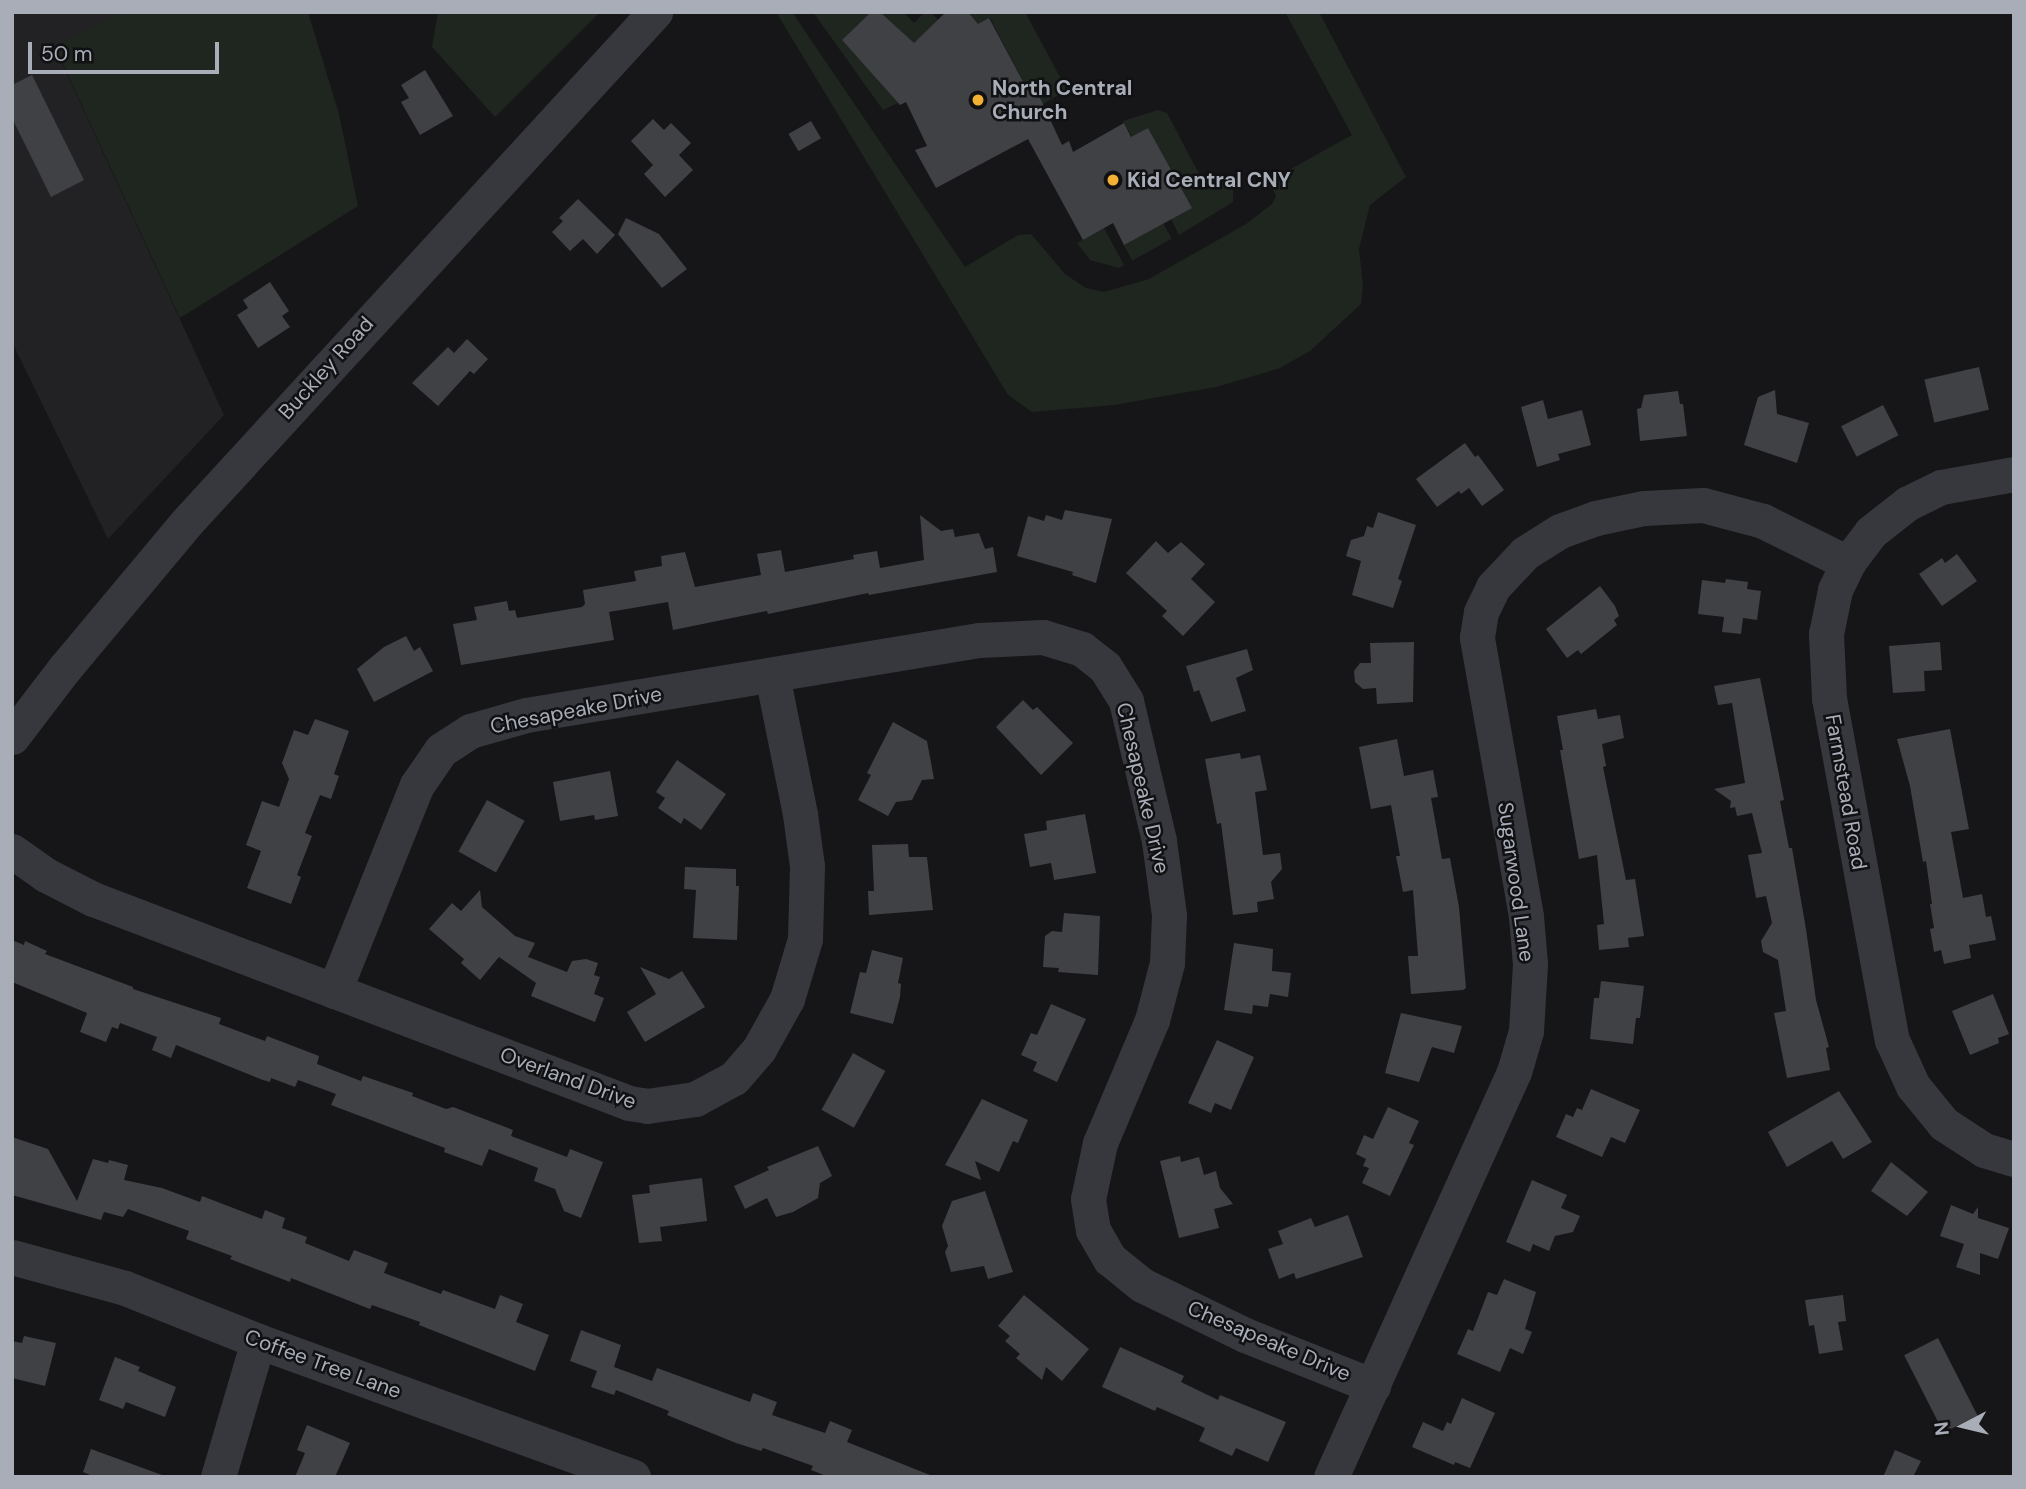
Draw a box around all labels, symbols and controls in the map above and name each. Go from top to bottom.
scale bar [32,28,222,72]
text: 50 m [41,40,92,68]
place label: North Central Church [992,75,1132,125]
marker: North Central Church [970,92,986,108]
place label: Kid Central CNY [1127,167,1291,193]
marker: Kid Central CNY [1105,172,1121,188]
street label: Buckley Road [273,311,379,425]
street label: Chesapeake Drive [488,681,664,739]
street label: Chesapeake Drive [1111,700,1175,876]
street label: Farmstead Road [1820,712,1872,872]
street label: Sugarwood Lane [1492,801,1540,963]
street label: Overland Drive [496,1042,640,1114]
street label: Chesapeake Drive [1184,1295,1354,1387]
street label: Coffee Tree Lane [241,1324,405,1404]
north arrow [1928,1391,1998,1461]
text: N [1928,1420,1955,1437]

